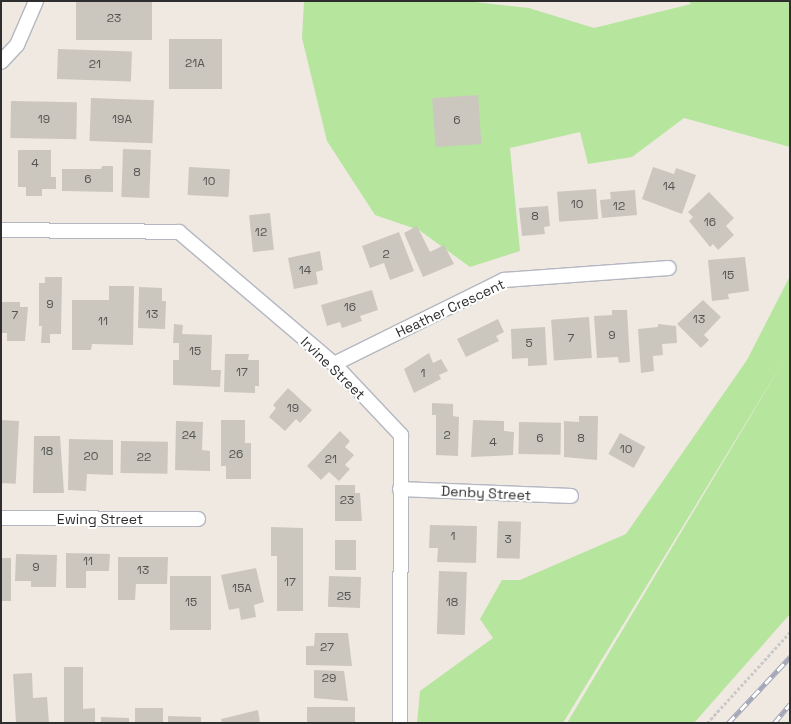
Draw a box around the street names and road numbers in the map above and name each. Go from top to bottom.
street label: Heather Crescent [393,275,507,341]
street label: Irvine Street [297,333,369,403]
street label: Denby Street [441,482,531,504]
street label: Ewing Street [57,511,143,527]

